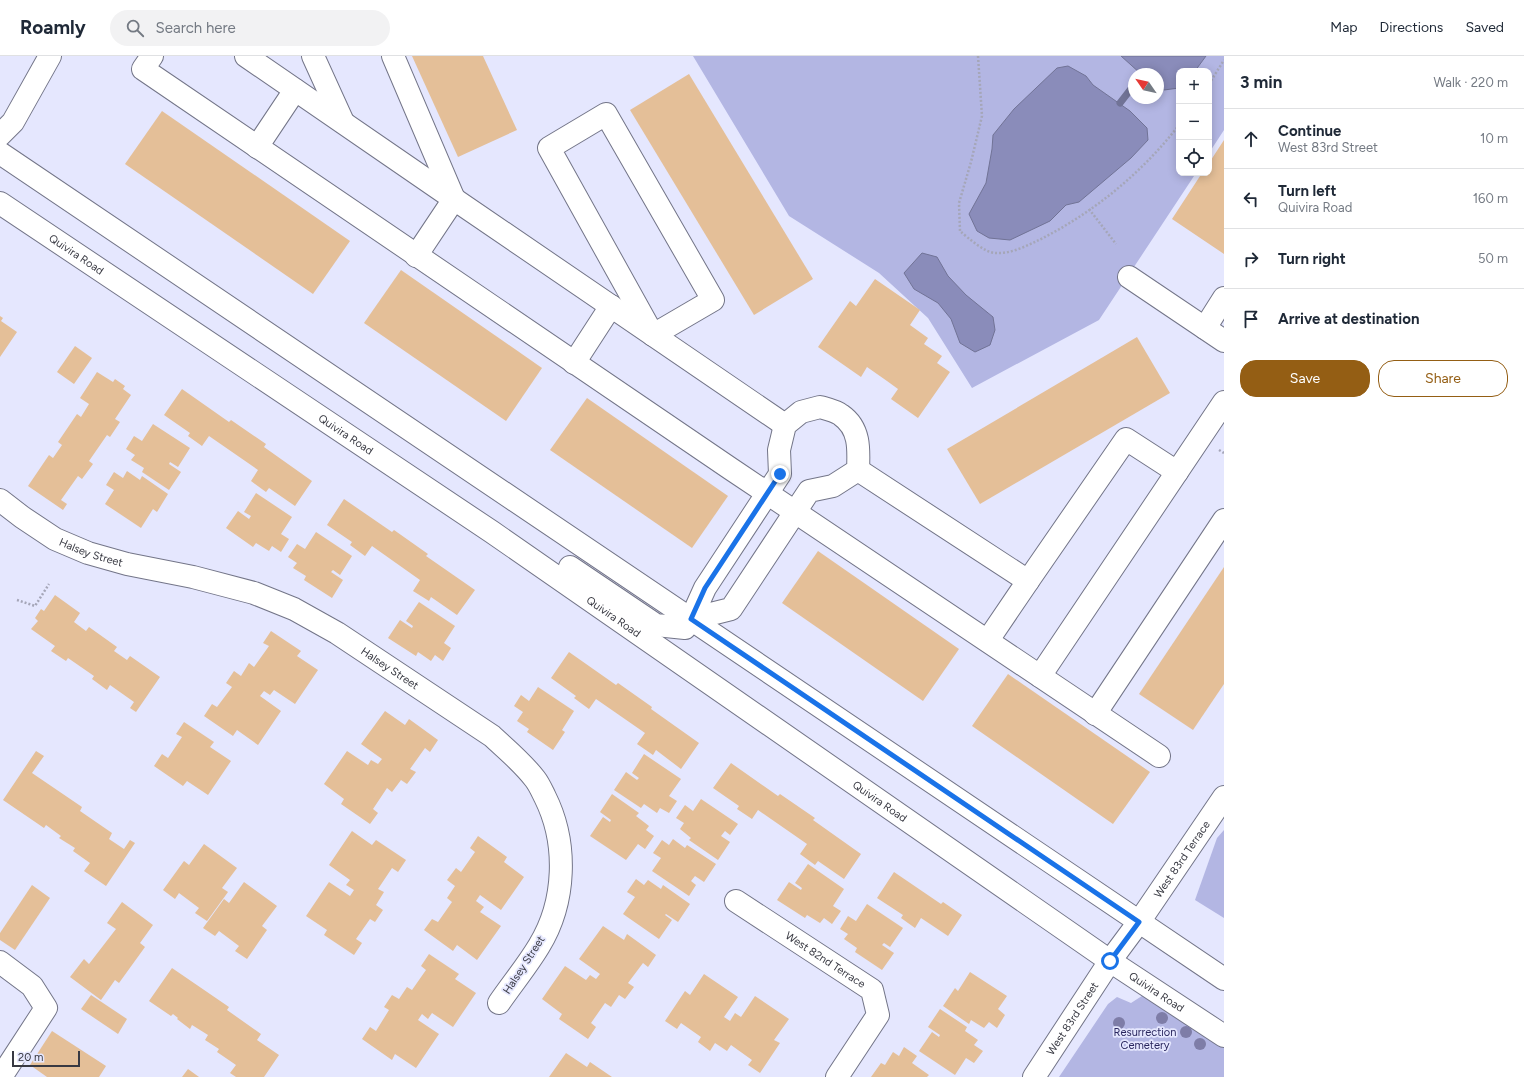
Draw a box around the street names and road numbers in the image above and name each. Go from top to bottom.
street label: Quivira Road [47,231,106,277]
street label: Quivira Road [316,411,376,457]
street label: Halsey Street [57,535,124,569]
street label: Quivira Road [584,593,643,640]
street label: Halsey Street [359,644,421,692]
street label: Quivira Road [850,778,909,825]
street label: West 83rd Terrace [1151,818,1212,900]
street label: West 82nd Terrace [783,929,868,990]
street label: Halsey Street [500,934,548,996]
street label: Quivira Road [1127,969,1187,1014]
street label: West 83rd Street [1044,979,1101,1057]

